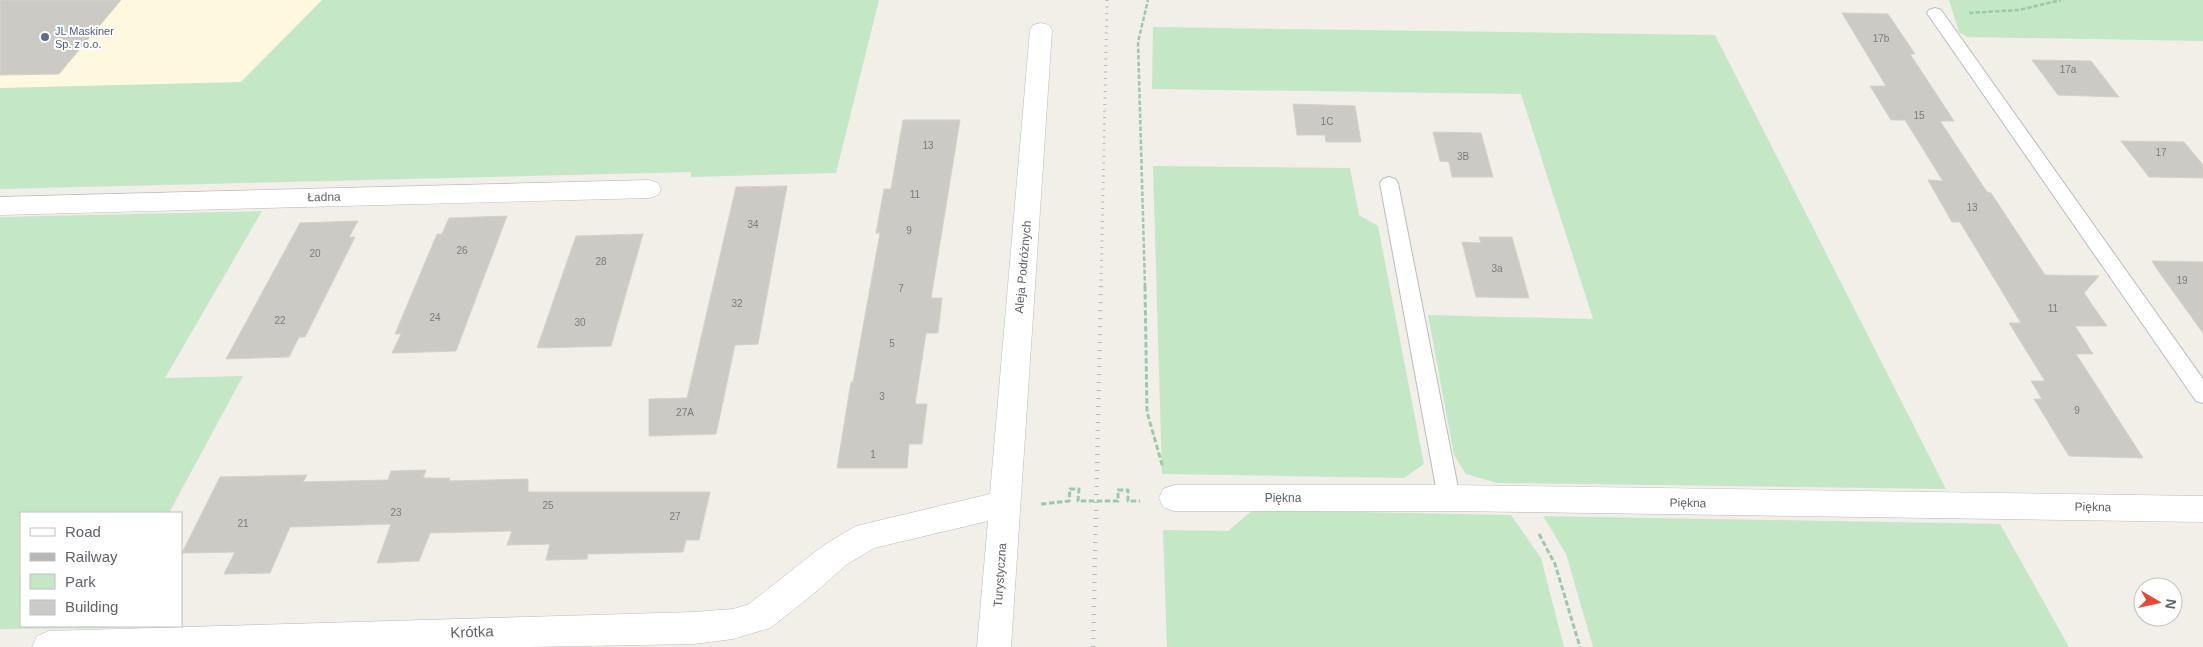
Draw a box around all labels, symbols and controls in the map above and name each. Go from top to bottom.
place label: JL Maskiner Sp. z o.o. [55,25,114,50]
marker: JL Maskiner Sp. z o.o. [39,31,51,43]
house number: 17b [1873,33,1890,44]
house number: 17a [2060,64,2077,75]
house number: 15 [1913,110,1925,121]
house number: 1C [1321,116,1333,127]
house number: 13 [922,140,934,151]
house number: 17 [2155,147,2167,158]
house number: 3B [1457,151,1469,162]
house number: 11 [910,189,921,200]
street label: Ładna [307,190,341,204]
house number: 13 [1966,202,1978,213]
house number: 34 [747,219,759,230]
street label: Aleja Podróżnych [1012,220,1034,314]
house number: 9 [906,225,912,236]
house number: 26 [456,245,468,256]
house number: 20 [309,248,321,259]
house number: 28 [595,256,607,267]
house number: 3a [1491,263,1503,274]
house number: 19 [2176,275,2188,286]
house number: 7 [898,283,904,294]
house number: 32 [731,298,743,309]
house number: 11 [2048,303,2059,314]
house number: 24 [429,312,441,323]
house number: 22 [274,315,286,326]
house number: 30 [574,317,586,328]
house number: 5 [889,338,895,349]
house number: 3 [879,391,885,402]
house number: 9 [2074,405,2080,416]
house number: 27A [676,407,694,418]
house number: 1 [870,449,876,460]
street label: Piękna [1265,491,1302,505]
street label: Piękna [1670,496,1707,510]
house number: 25 [542,500,554,511]
street label: Piękna [2075,500,2112,514]
house number: 23 [390,507,402,518]
house number: 27 [669,511,681,522]
legend [20,512,182,627]
house number: 21 [237,518,249,529]
text: Road [65,523,101,540]
street label: Turystyczna [991,542,1009,608]
text: Railway [65,548,118,565]
text: Park [65,573,96,590]
north arrow [2133,577,2183,627]
text: Building [65,598,118,615]
text: N [2162,598,2180,610]
street label: Krótka [450,622,495,641]

